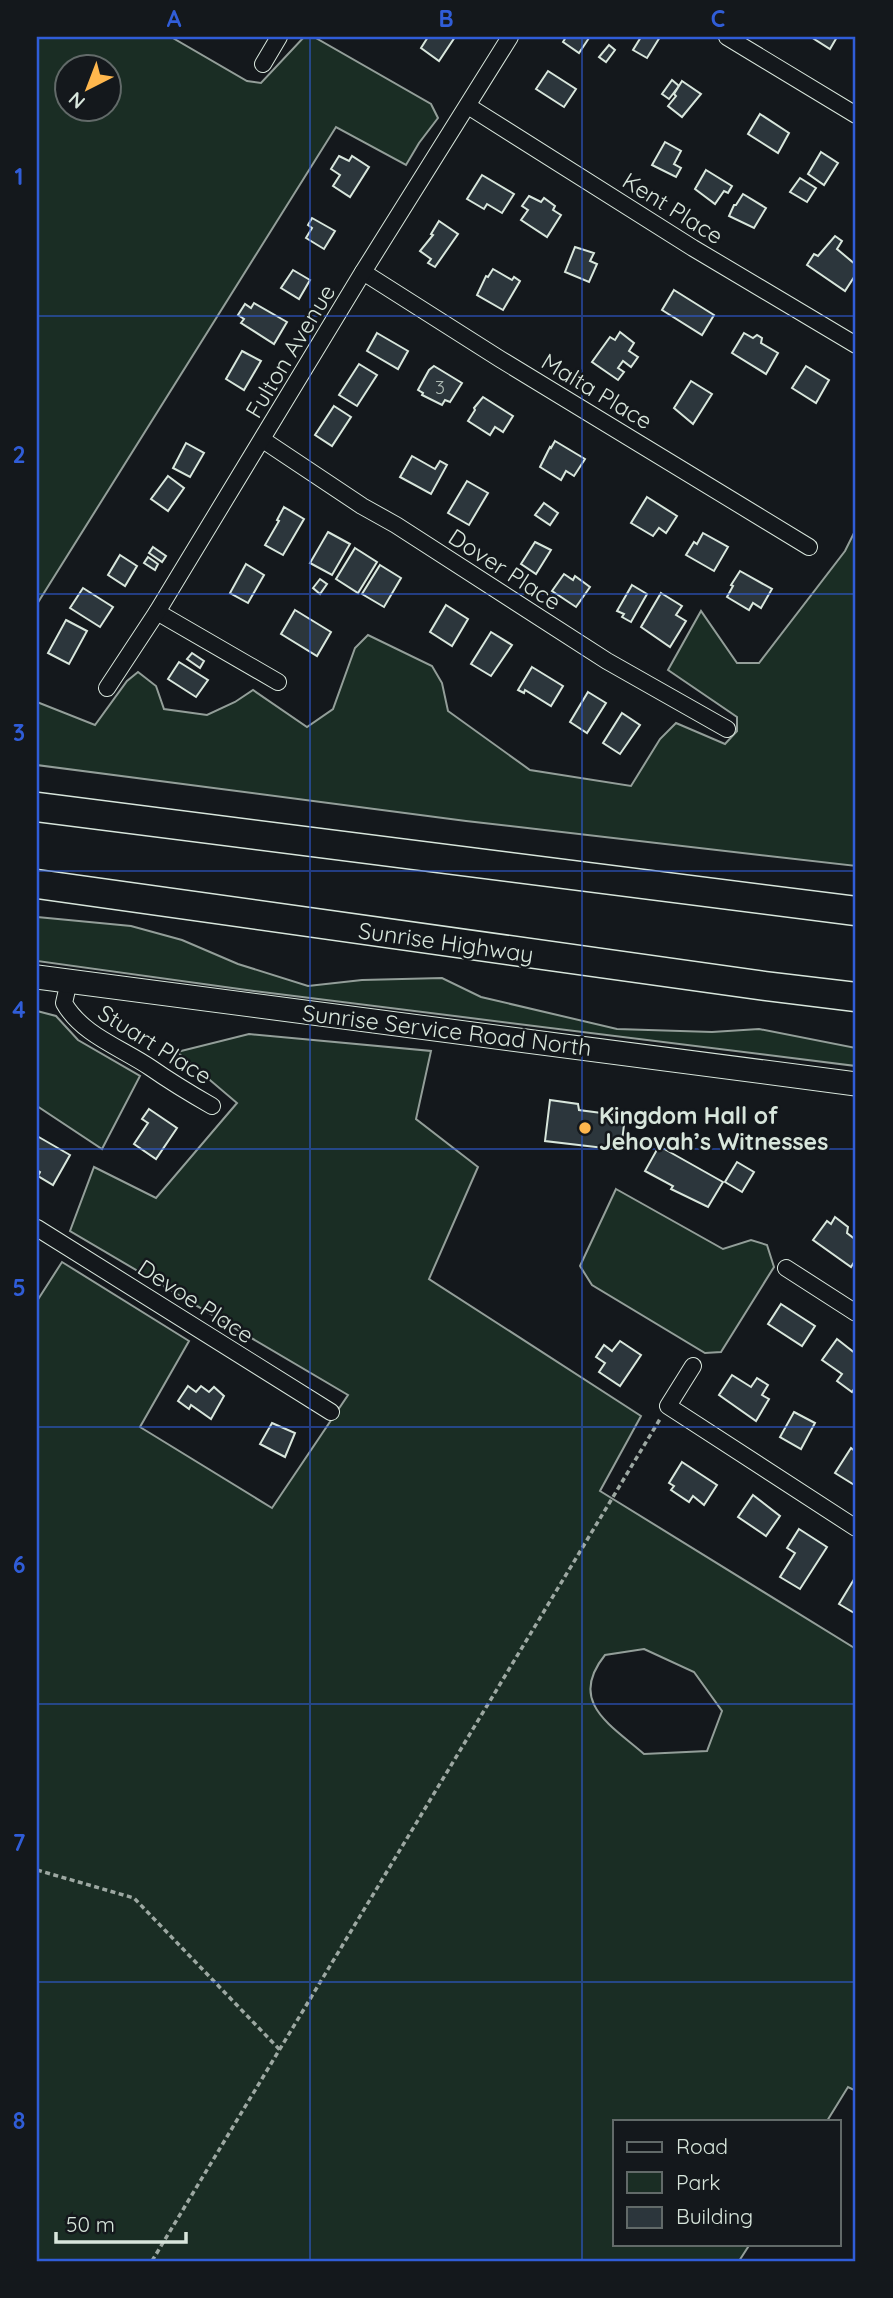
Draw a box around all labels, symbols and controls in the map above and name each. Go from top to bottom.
text: A [167,4,182,33]
text: B [438,4,454,33]
text: C [711,4,725,33]
north arrow [52,52,122,122]
text: N [63,87,90,114]
text: 1 [15,162,23,191]
street label: Kent Place [617,166,729,250]
street label: Fulton Avenue [239,279,341,423]
street label: Malta Place [536,347,658,435]
house number: 3 [435,375,445,399]
text: 2 [12,440,26,469]
street label: Dover Place [443,522,567,616]
text: 3 [13,718,25,747]
street label: Sunrise Highway [357,915,535,969]
text: 4 [12,995,26,1024]
street label: Stuart Place [93,998,217,1090]
street label: Sunrise Service Road North [301,998,593,1062]
place label: Kingdom Hall of Jehovah’s Witnesses [599,1101,828,1156]
marker: Kingdom Hall of Jehovah’s Witnesses [577,1120,593,1136]
street label: Devoe Place [132,1253,260,1349]
text: 5 [12,1273,26,1302]
text: 6 [13,1550,25,1579]
text: 7 [13,1828,26,1857]
text: 8 [13,2106,25,2135]
legend [613,2120,840,2246]
text: Road [676,2133,728,2159]
text: Park [676,2169,720,2195]
scale bar [56,2200,186,2244]
text: Building [676,2203,753,2229]
text: 50 m [66,2211,115,2237]

